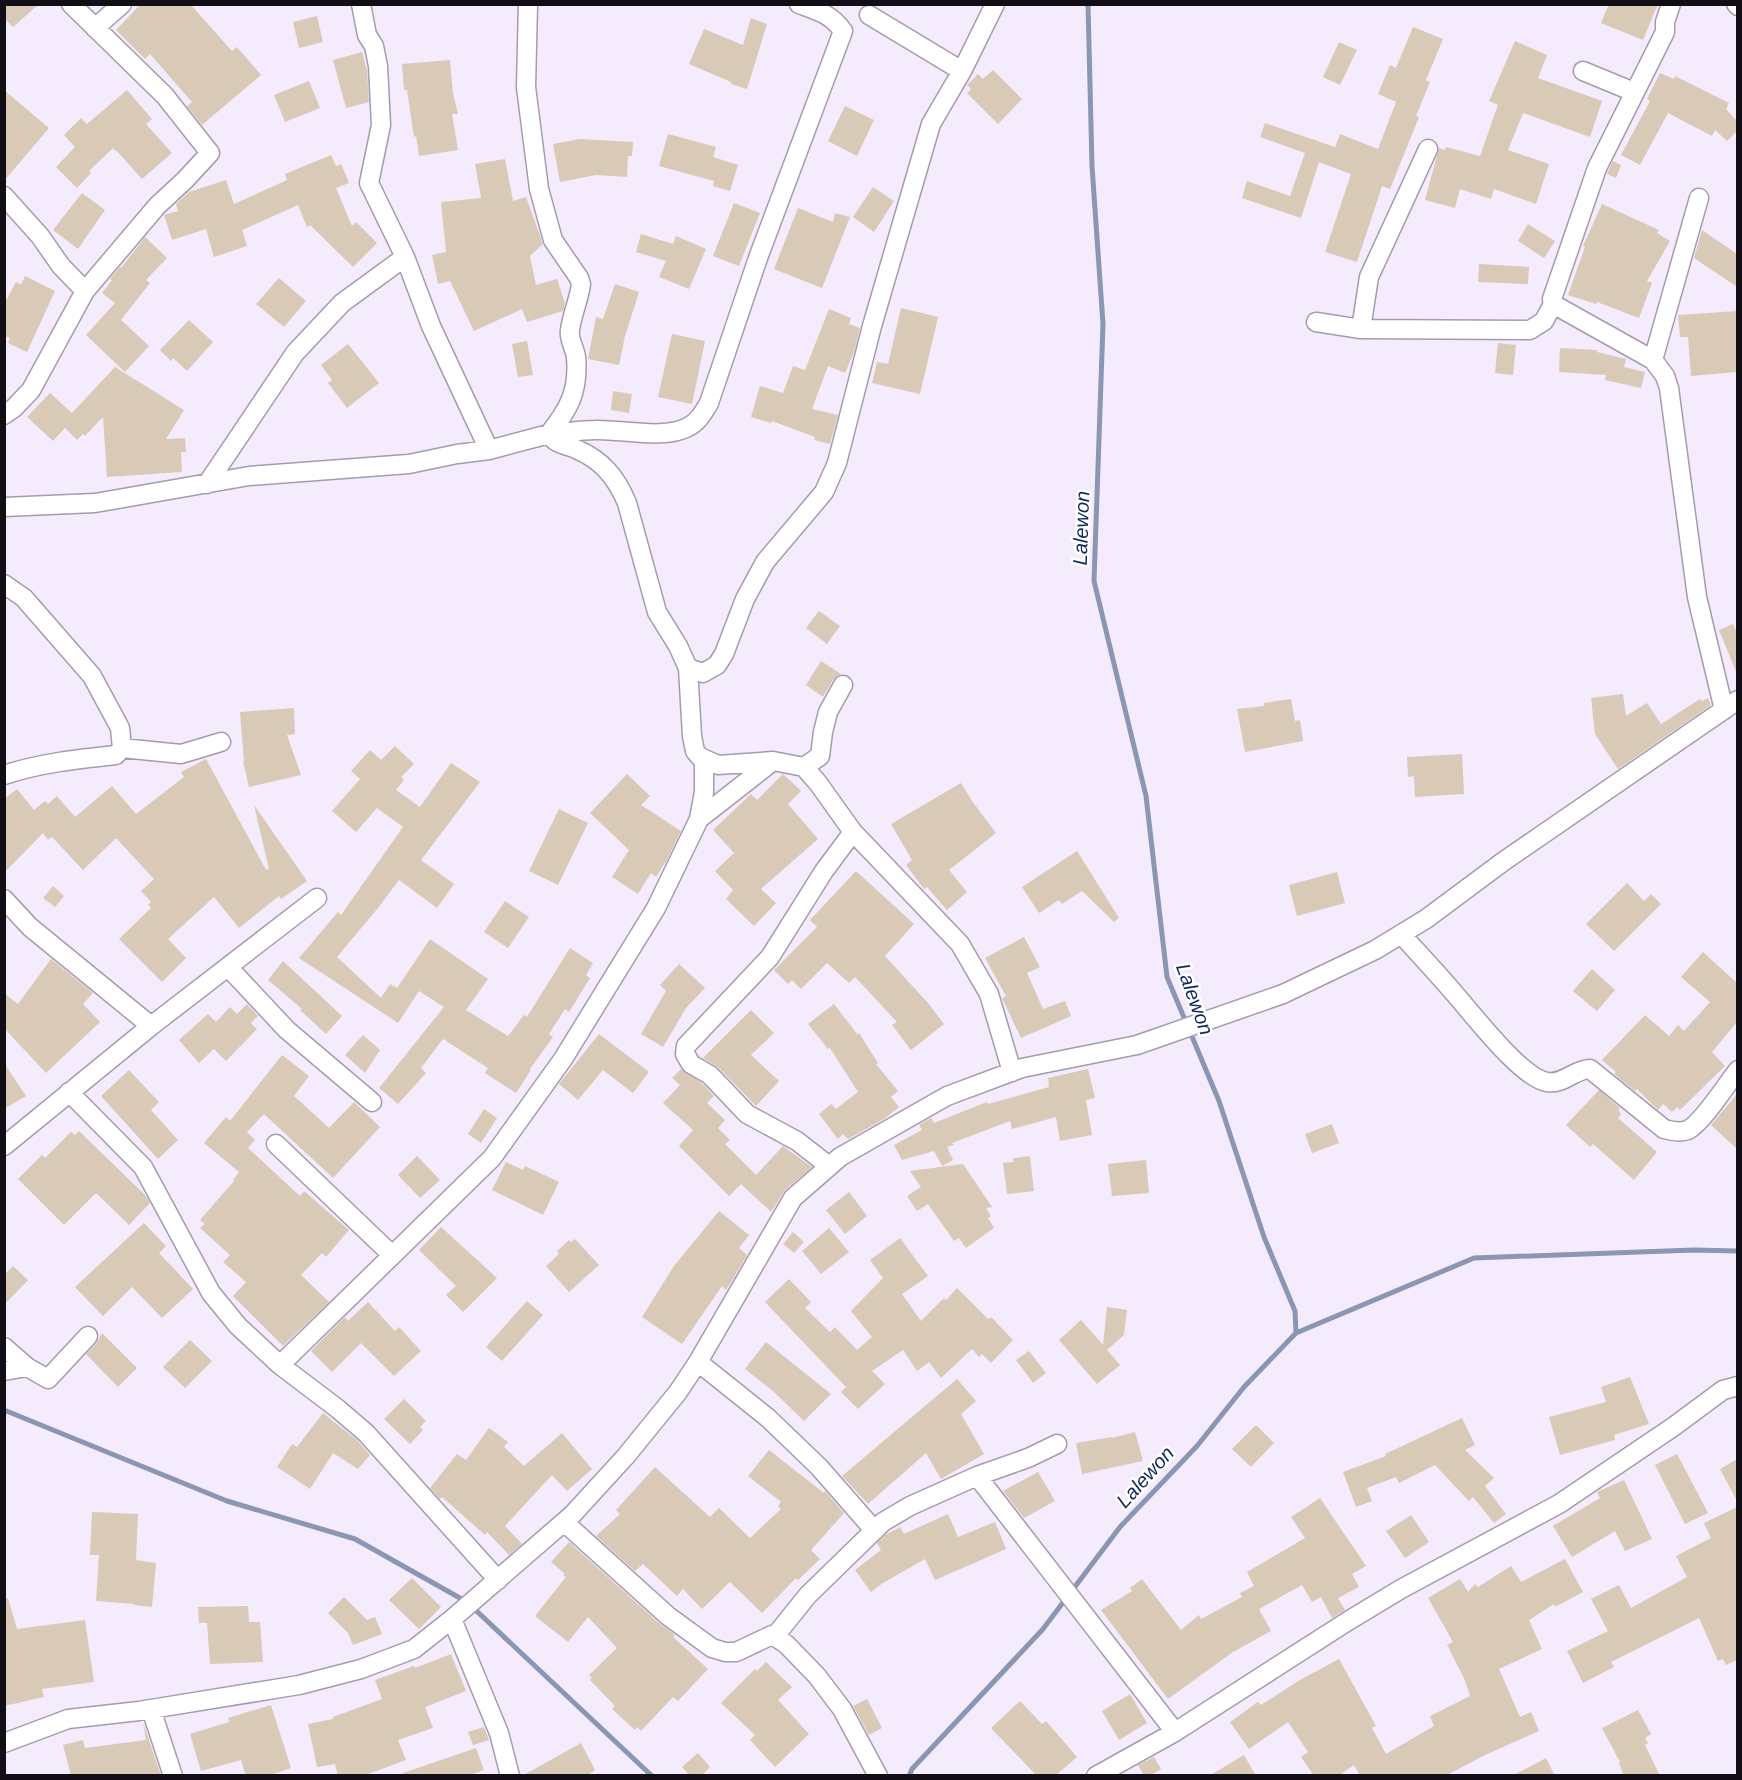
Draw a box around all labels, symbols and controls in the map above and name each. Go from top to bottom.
water label: Lalewon [1069,490,1093,566]
water label: Lalewon [1172,960,1218,1038]
water label: Lalewon [1112,1442,1178,1512]

